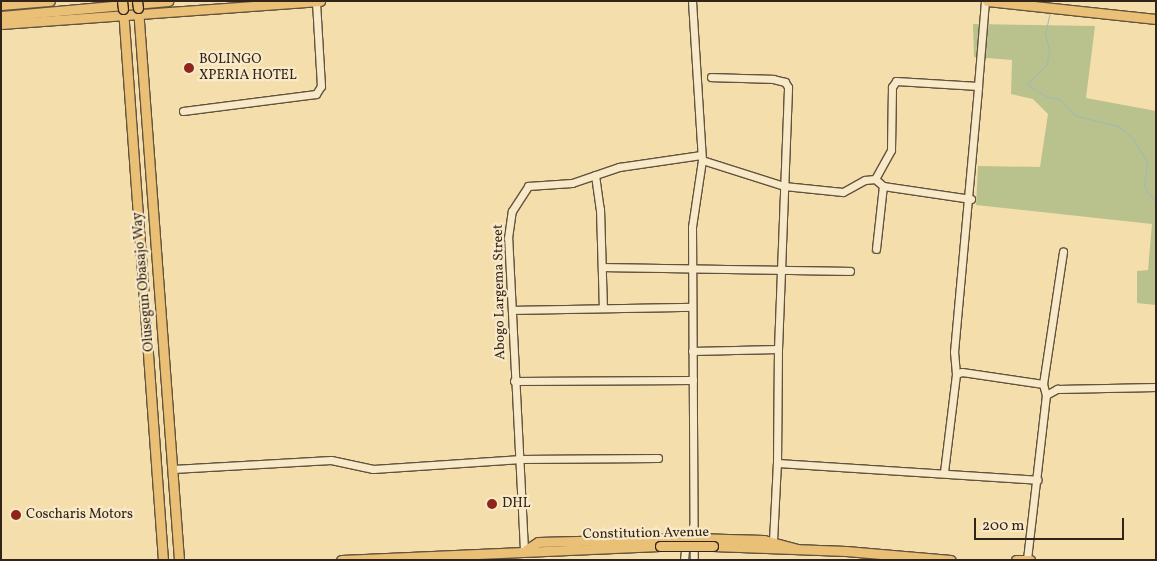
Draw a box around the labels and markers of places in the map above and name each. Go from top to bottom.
place label: BOLINGO XPERIA HOTEL [199,52,297,84]
marker: BOLINGO XPERIA HOTEL [183,62,195,74]
place label: DHL [502,496,531,512]
marker: DHL [486,498,498,510]
place label: Coscharis Motors [26,507,133,523]
marker: Coscharis Motors [10,509,22,521]

